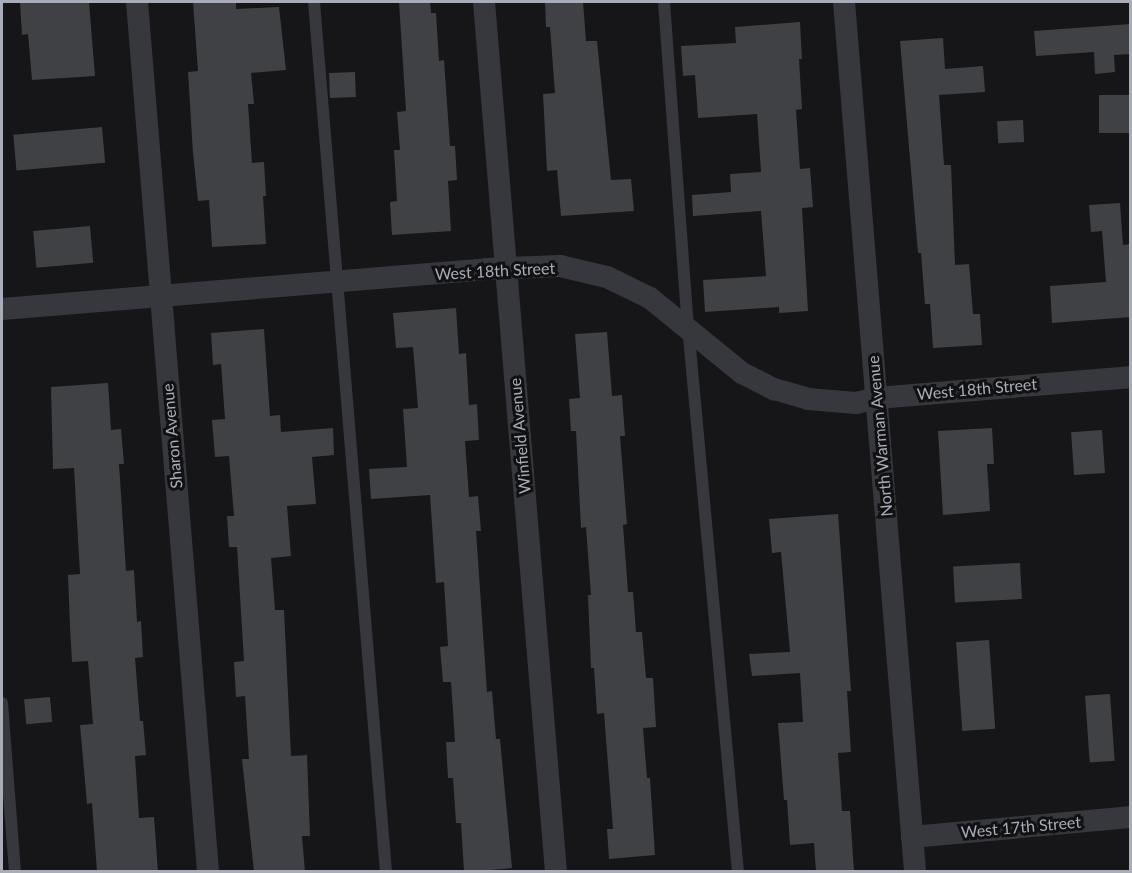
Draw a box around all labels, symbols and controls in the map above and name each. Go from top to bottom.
street label: West 18th Street [434,258,556,284]
street label: North Warman Avenue [863,354,897,518]
street label: West 18th Street [916,374,1038,404]
street label: Winfield Avenue [505,377,535,495]
street label: Sharon Avenue [158,382,186,490]
street label: West 17th Street [960,812,1082,842]

